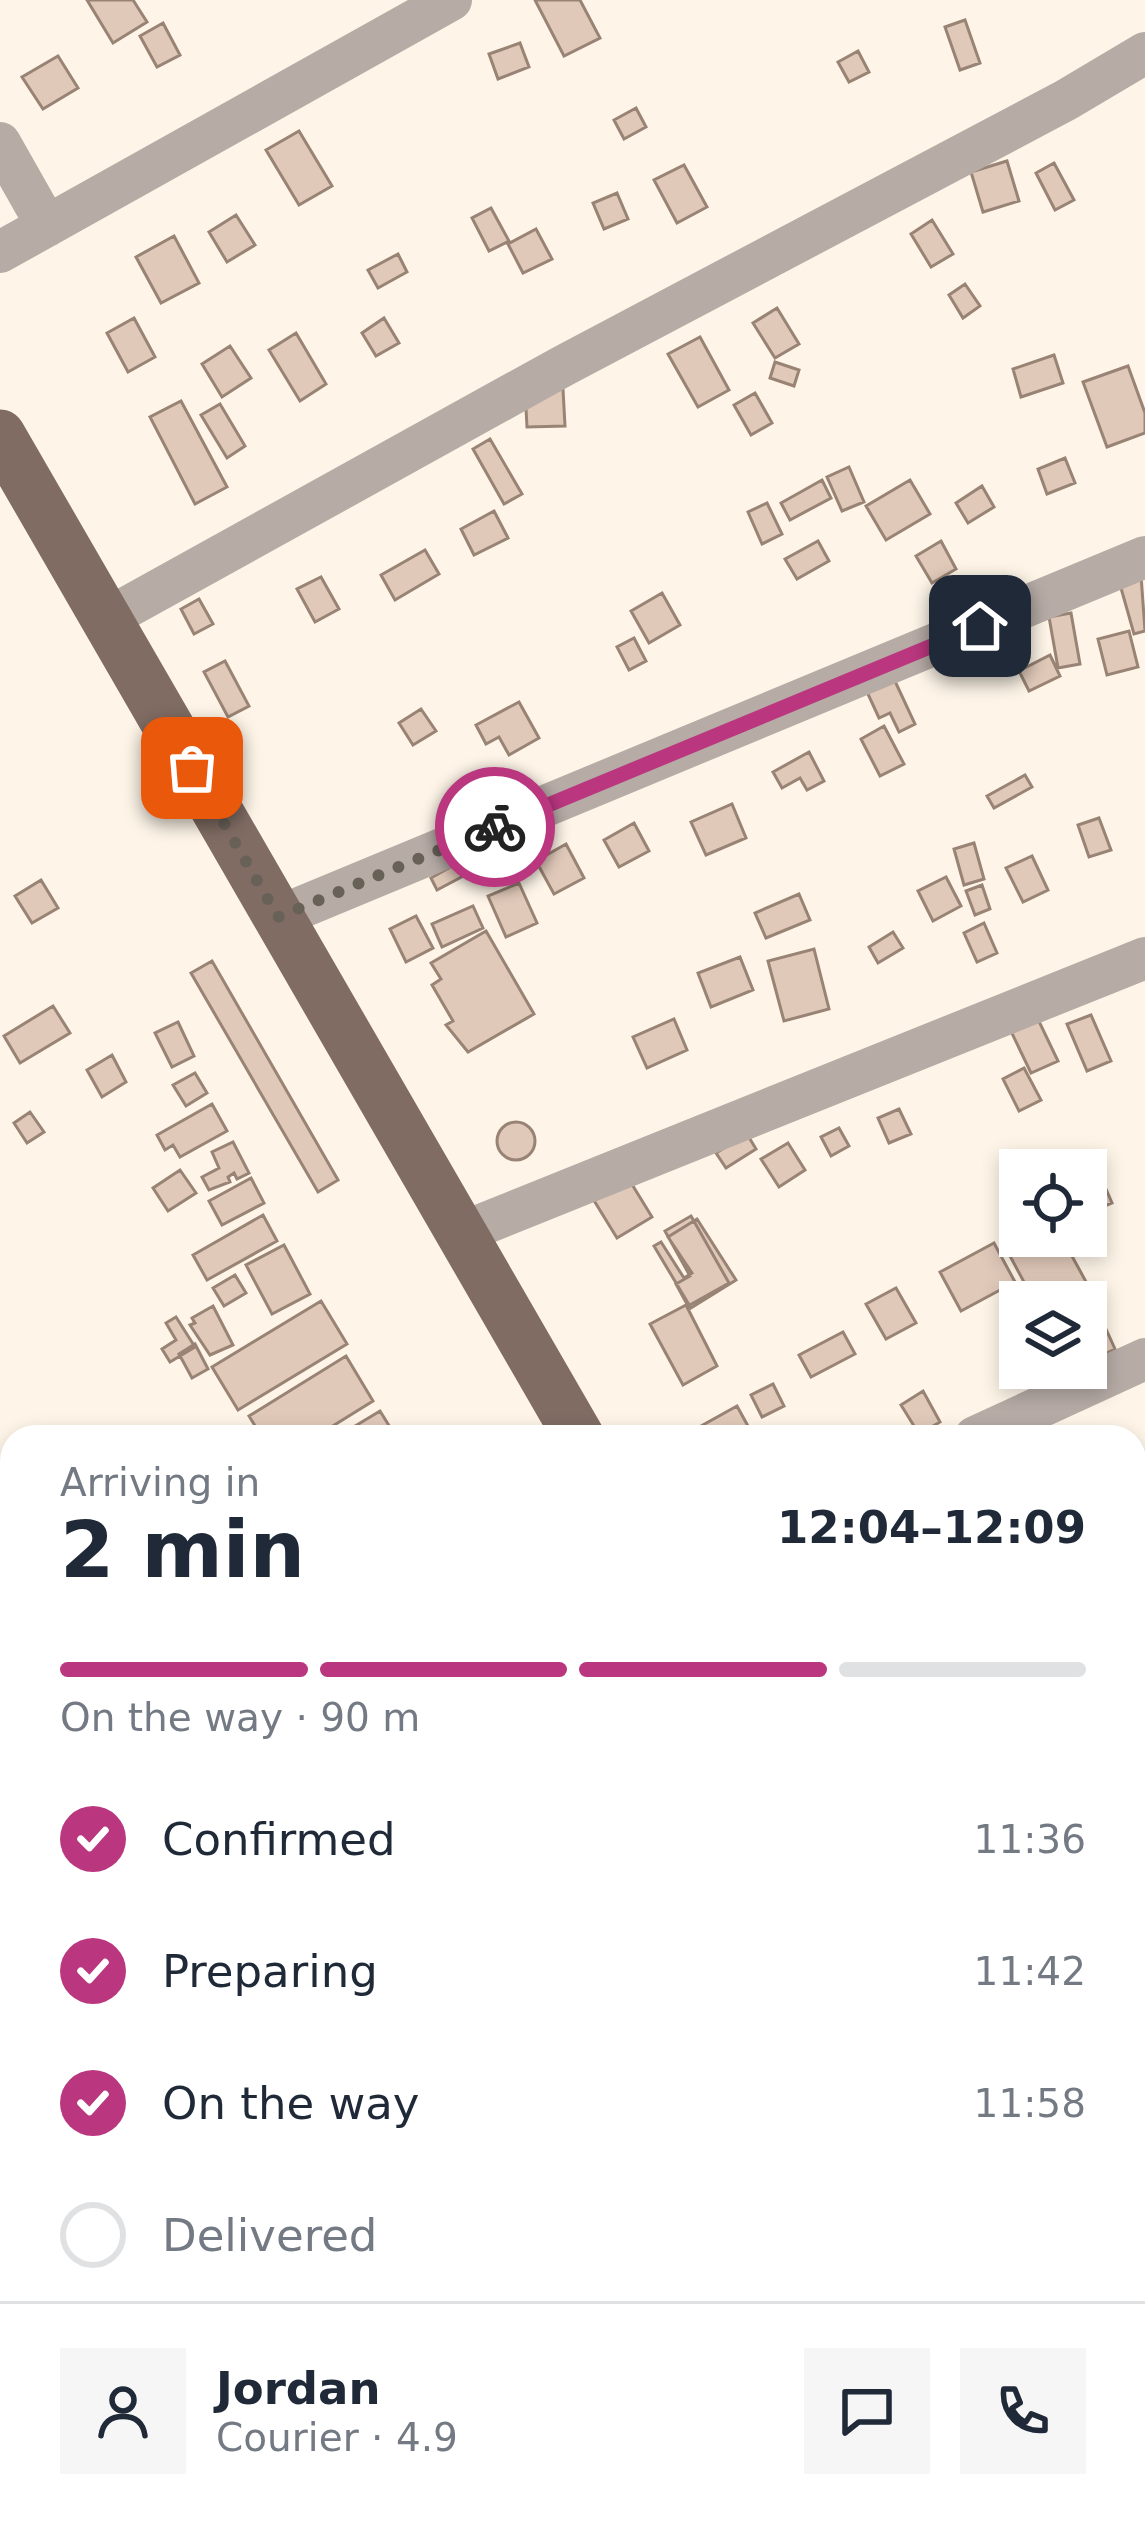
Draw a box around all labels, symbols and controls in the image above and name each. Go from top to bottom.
pin [929,575,1031,677]
icon: home [947,593,1013,659]
pin [141,717,243,819]
icon: bag [159,735,225,801]
courier [435,767,555,887]
icon: bike [462,794,528,860]
map controls [999,1149,1107,1389]
button: locate [999,1149,1107,1257]
button: layers [999,1281,1107,1389]
text: Arriving in [60,1460,260,1505]
text: 12:04–12:09 [777,1501,1086,1554]
text: 2 min [60,1505,305,1595]
text: On the way · 90 m [60,1695,420,1740]
icon: check [60,1806,126,1872]
text: Confirmed [162,1813,396,1866]
text: 11:36 [974,1817,1086,1862]
icon: check [60,1938,126,2004]
text: Preparing [162,1945,378,1998]
text: 11:42 [974,1949,1086,1994]
icon: check [60,2070,126,2136]
text: On the way [162,2077,419,2130]
text: 11:58 [974,2081,1086,2126]
text: Delivered [162,2209,377,2262]
button: person [60,2348,186,2474]
button: chat [804,2348,930,2474]
button: phone [960,2348,1086,2474]
text: Jordan [216,2362,380,2415]
text: Courier · 4.9 [216,2415,458,2460]

